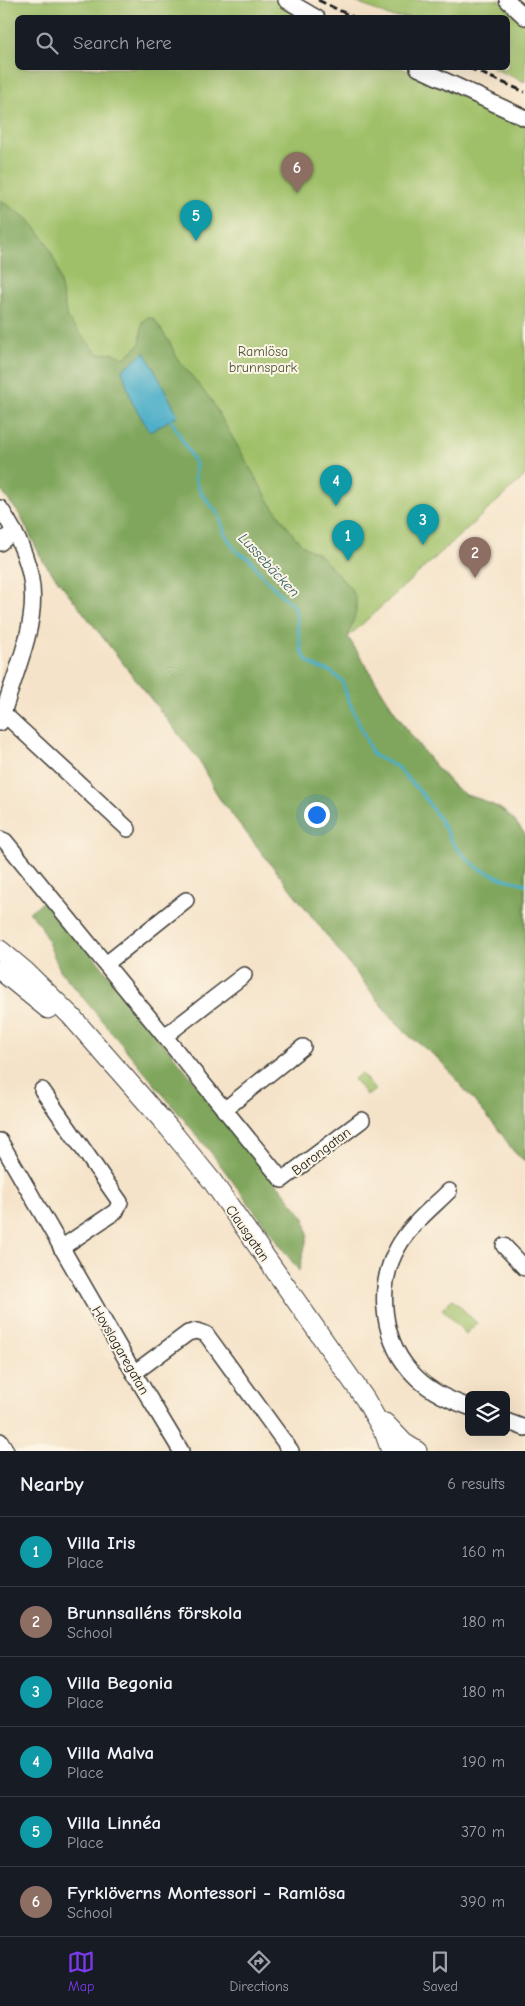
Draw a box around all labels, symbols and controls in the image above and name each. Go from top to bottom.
search box [15,15,510,70]
icon: search [33,29,61,57]
text: Search here [73,32,172,54]
pin: 6 [281,152,313,193]
pin: 5 [180,200,212,241]
park label: Ramlösa brunnspark [229,343,297,376]
pin: 4 [320,465,352,506]
pin: 3 [407,504,439,545]
pin: 1 [332,520,364,561]
water label: Lussebäcken [235,529,303,601]
pin: 2 [459,537,491,578]
your location [304,802,330,828]
street label: Barongatan [288,1124,354,1179]
street label: Clausgatan [222,1202,273,1265]
street label: Hovslagaregatan [88,1303,153,1398]
map controls [465,1391,510,1436]
button: layers [465,1391,510,1436]
text: Nearby [20,1472,84,1496]
text: 6 results [447,1475,505,1493]
text: Villa Iris [67,1532,135,1554]
text: 1 [33,1543,39,1561]
text: 160 m [462,1543,505,1561]
text: Place [67,1554,103,1572]
text: Brunnsalléns förskola [67,1602,242,1624]
text: 2 [32,1613,40,1631]
text: 180 m [462,1613,505,1631]
text: School [67,1624,113,1642]
text: Villa Begonia [67,1672,173,1694]
text: 3 [32,1683,40,1701]
text: 180 m [462,1683,505,1701]
text: Place [67,1694,103,1712]
text: Villa Malva [67,1742,154,1764]
text: 4 [32,1753,40,1771]
text: 190 m [462,1753,505,1771]
text: Place [67,1764,103,1782]
text: Villa Linnéa [67,1812,161,1834]
text: 5 [32,1823,40,1841]
text: 370 m [461,1823,505,1841]
text: Place [67,1834,103,1852]
text: Fyrklöverns Montessori - Ramlösa [67,1882,346,1904]
text: 6 [32,1893,40,1911]
text: 390 m [460,1893,505,1911]
text: School [67,1904,113,1922]
tab: Map [67,1948,95,1995]
tab: Directions [229,1948,289,1995]
tab: Saved [423,1948,458,1995]

